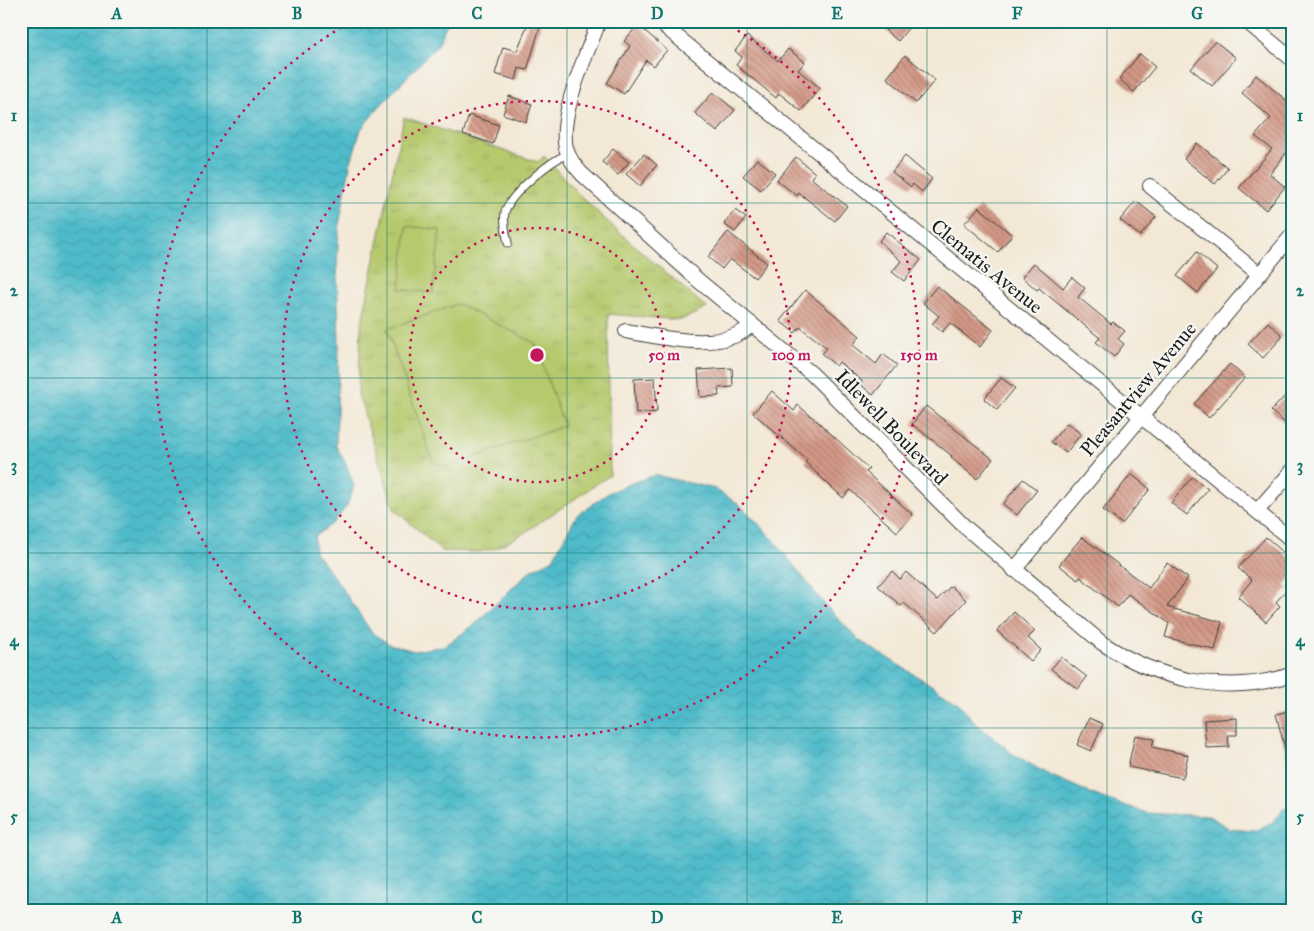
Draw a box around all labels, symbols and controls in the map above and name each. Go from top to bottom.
text: A [111,4,123,23]
text: B [292,4,302,23]
text: C [472,4,483,23]
text: D [651,4,664,23]
text: E [831,4,843,23]
text: F [1012,4,1023,23]
text: G [1191,4,1203,23]
text: 1 [11,106,18,125]
text: 1 [1297,106,1304,125]
street label: Clematis Avenue [926,214,1048,318]
text: 2 [10,281,19,300]
text: 2 [1296,281,1305,300]
street label: Pleasantview Avenue [1075,317,1201,461]
centre of rings [528,346,546,364]
text: 50 m [648,346,680,364]
text: 100 m [771,346,811,364]
text: 150 m [900,346,938,364]
street label: Idlewell Boulevard [831,364,953,490]
text: 3 [11,456,17,476]
text: 3 [1297,456,1303,476]
text: 4 [10,631,20,651]
text: 4 [1296,631,1306,651]
text: 5 [10,807,18,826]
text: 5 [1296,807,1304,826]
text: A [111,908,123,927]
text: B [292,908,302,927]
text: C [472,908,483,927]
text: D [651,908,664,927]
text: E [831,908,843,927]
text: F [1012,908,1023,927]
text: G [1191,908,1203,927]

